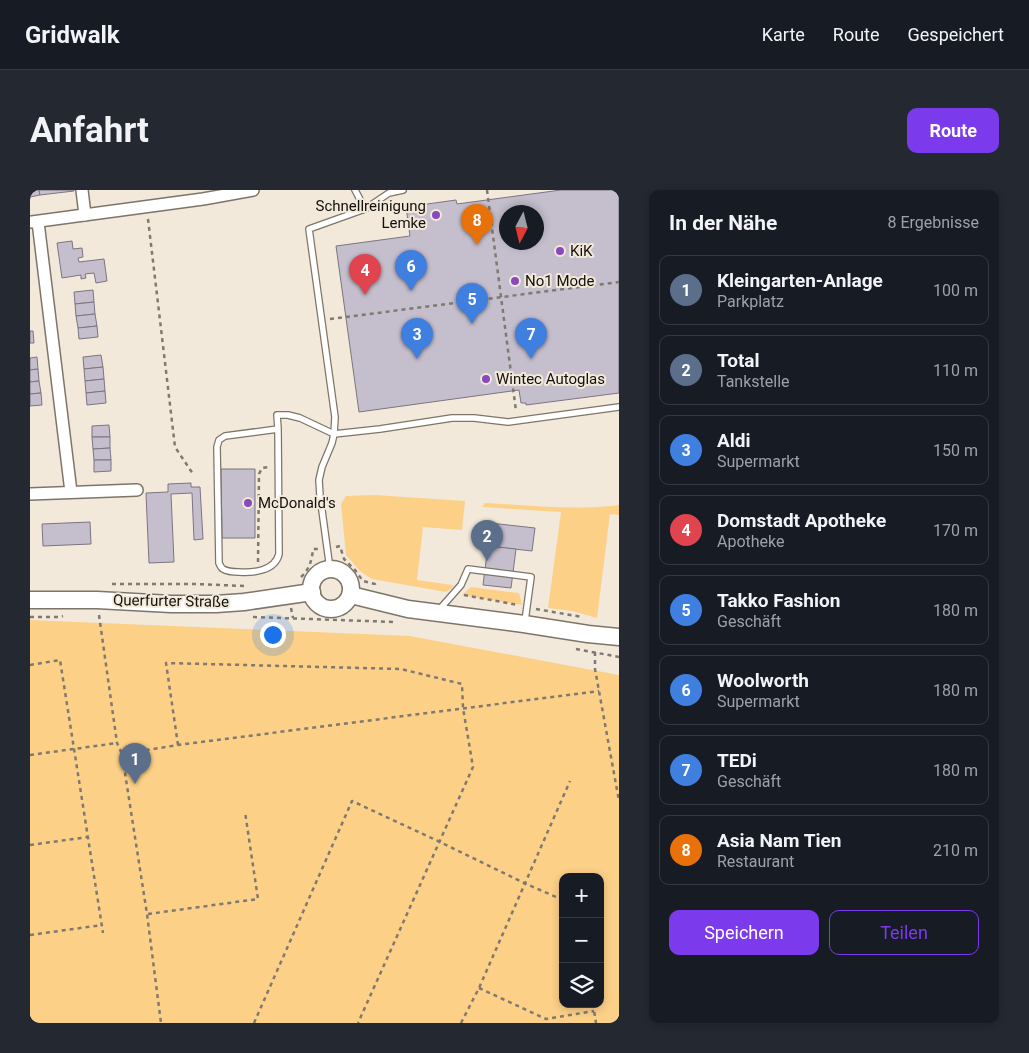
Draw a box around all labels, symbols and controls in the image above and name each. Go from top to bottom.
text: Gridwalk [25,21,120,49]
text: Karte [762,24,805,45]
text: Route [833,24,880,45]
text: Gespeichert [908,24,1004,45]
button: Route [907,108,999,153]
text: Anfahrt [30,110,149,151]
place label: Schnellreinigung Lemke [316,197,426,232]
pin: 8 [461,204,493,245]
north arrow [499,205,544,250]
marker: Schnellreinigung Lemke [430,209,442,221]
text: In der Nähe [669,211,777,235]
text: 8 Ergebnisse [887,213,979,232]
place label: KiK [570,242,593,260]
marker: KiK [554,245,566,257]
pin: 6 [395,250,427,291]
pin: 4 [349,254,381,295]
text: Kleingarten-Anlage [717,269,883,292]
place label: No1 Mode [525,272,595,290]
marker: No1 Mode [509,275,521,287]
text: 1 [681,281,691,300]
text: 100 m [933,281,978,300]
pin: 5 [456,283,488,324]
text: Parkplatz [717,292,784,311]
pin: 3 [401,318,433,359]
pin: 7 [515,318,547,359]
text: Total [717,349,760,372]
text: 2 [681,361,691,380]
text: 110 m [933,361,978,380]
place label: Wintec Autoglas [496,370,605,388]
text: Tankstelle [717,372,790,391]
marker: Wintec Autoglas [480,373,492,385]
text: Aldi [717,429,751,452]
text: 3 [681,441,691,460]
text: 150 m [933,441,978,460]
text: Supermarkt [717,452,800,471]
place label: McDonald's [258,494,336,512]
marker: McDonald's [242,497,254,509]
text: Domstadt Apotheke [717,509,886,532]
pin: 2 [471,520,503,561]
text: 4 [681,521,691,540]
text: 170 m [933,521,978,540]
text: Apotheke [717,532,785,551]
text: Takko Fashion [717,589,840,612]
street label: Querfurter Straße [113,591,229,611]
text: 5 [681,601,691,620]
text: 180 m [933,601,978,620]
text: Geschäft [717,612,781,631]
your location [260,622,286,648]
text: Woolworth [717,669,809,692]
text: 6 [681,681,691,700]
text: 180 m [933,681,978,700]
text: Supermarkt [717,692,800,711]
pin: 1 [119,743,151,784]
text: TEDi [717,749,757,772]
text: 7 [681,761,691,780]
text: 180 m [933,761,978,780]
text: Geschäft [717,772,781,791]
text: Asia Nam Tien [717,829,841,852]
text: 8 [681,841,691,860]
text: 210 m [933,841,978,860]
text: Restaurant [717,852,794,871]
map controls [559,873,604,1008]
button: + [559,873,604,918]
button: Speichern [669,910,819,955]
button: Teilen [829,910,979,955]
button: − [559,918,604,963]
button: layers [559,963,604,1008]

